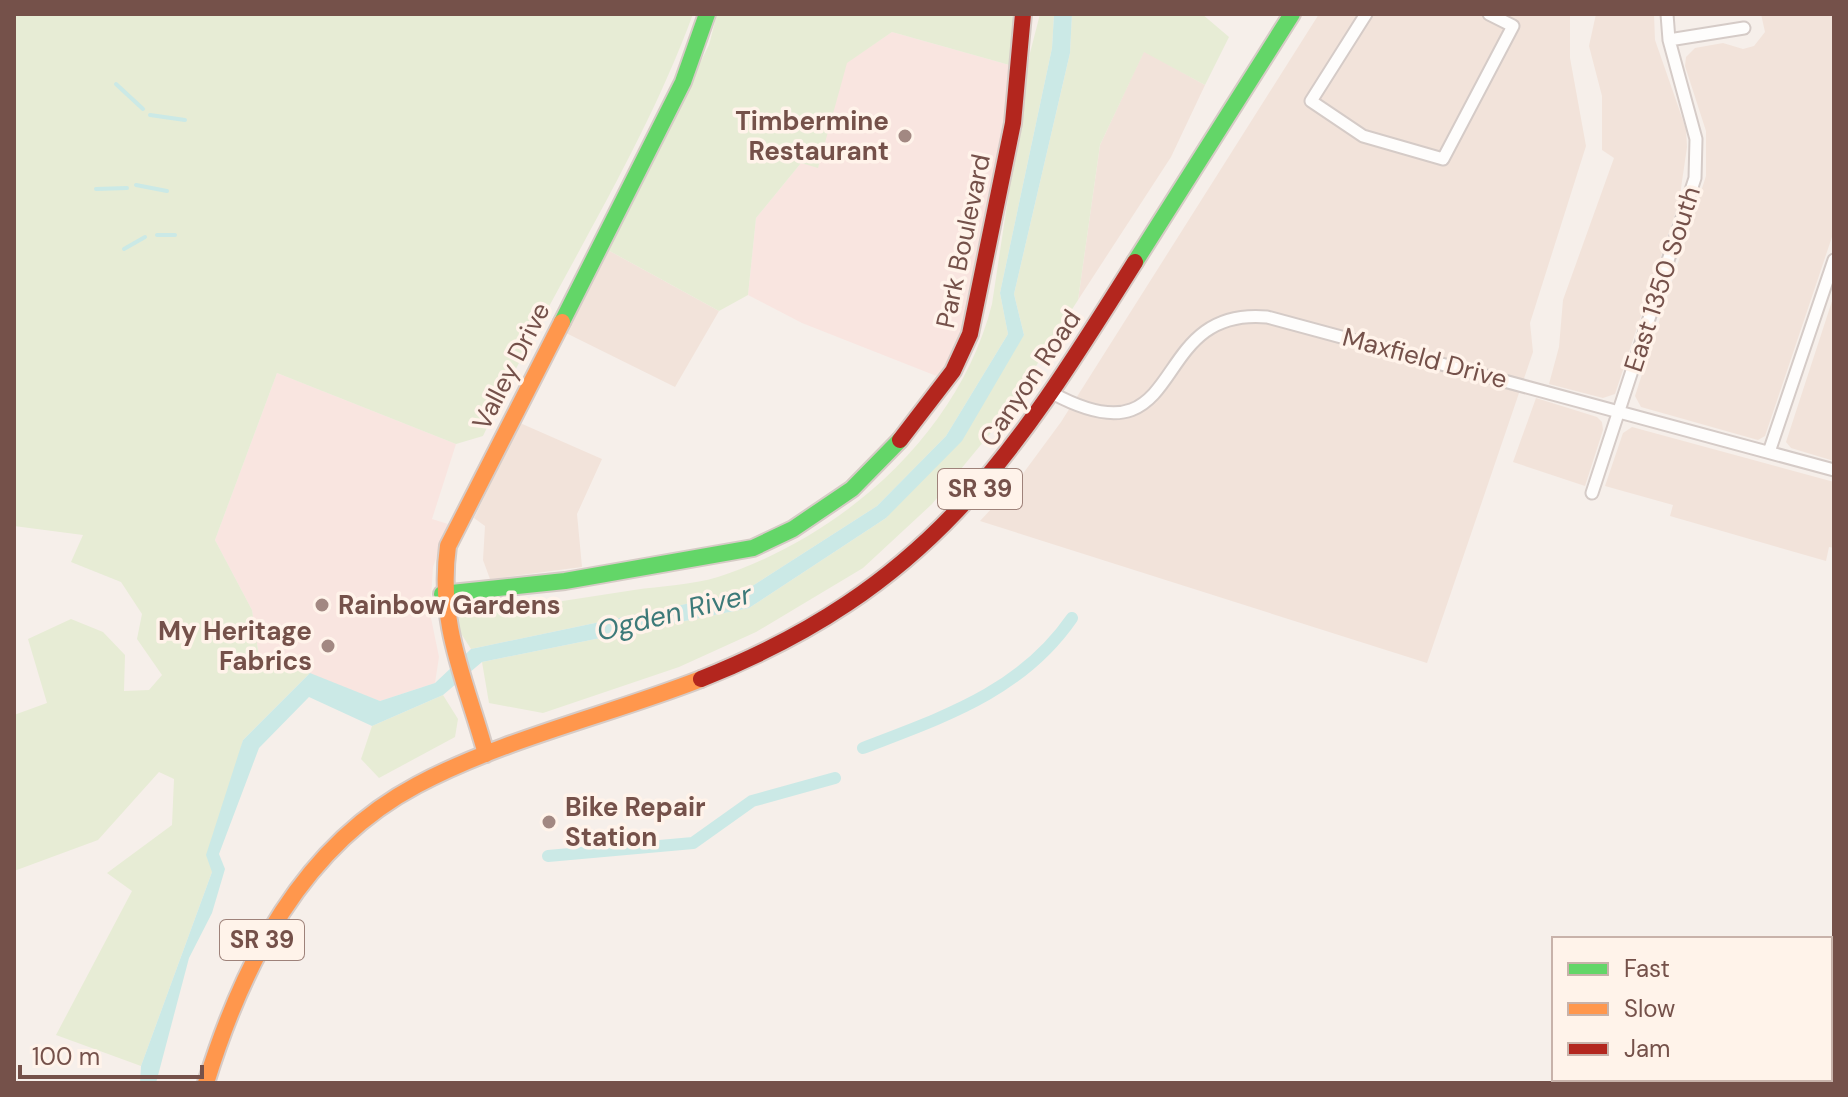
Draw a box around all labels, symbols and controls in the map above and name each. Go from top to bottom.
place label: Timbermine Restaurant [735,104,889,168]
marker: Timbermine Restaurant [896,127,914,145]
street label: Park Boulevard [928,151,998,331]
street label: East 1350 South [1616,182,1708,376]
street label: Valley Drive [464,296,558,436]
street label: Canyon Road [972,303,1088,453]
street label: Maxfield Drive [1339,320,1511,396]
road number: SR 39 [938,469,1022,509]
water label: Ogden River [593,575,756,650]
place label: Rainbow Gardens [338,588,561,622]
marker: Rainbow Gardens [313,596,331,614]
place label: My Heritage Fabrics [158,614,312,678]
marker: My Heritage Fabrics [319,637,337,655]
place label: Bike Repair Station [565,790,706,854]
marker: Bike Repair Station [540,813,558,831]
road number: SR 39 [220,920,304,960]
legend [1552,937,1832,1081]
text: Fast [1624,953,1670,984]
text: Slow [1624,993,1675,1024]
scale bar [20,1029,202,1079]
text: Jam [1624,1033,1670,1064]
text: 100 m [32,1041,100,1072]

